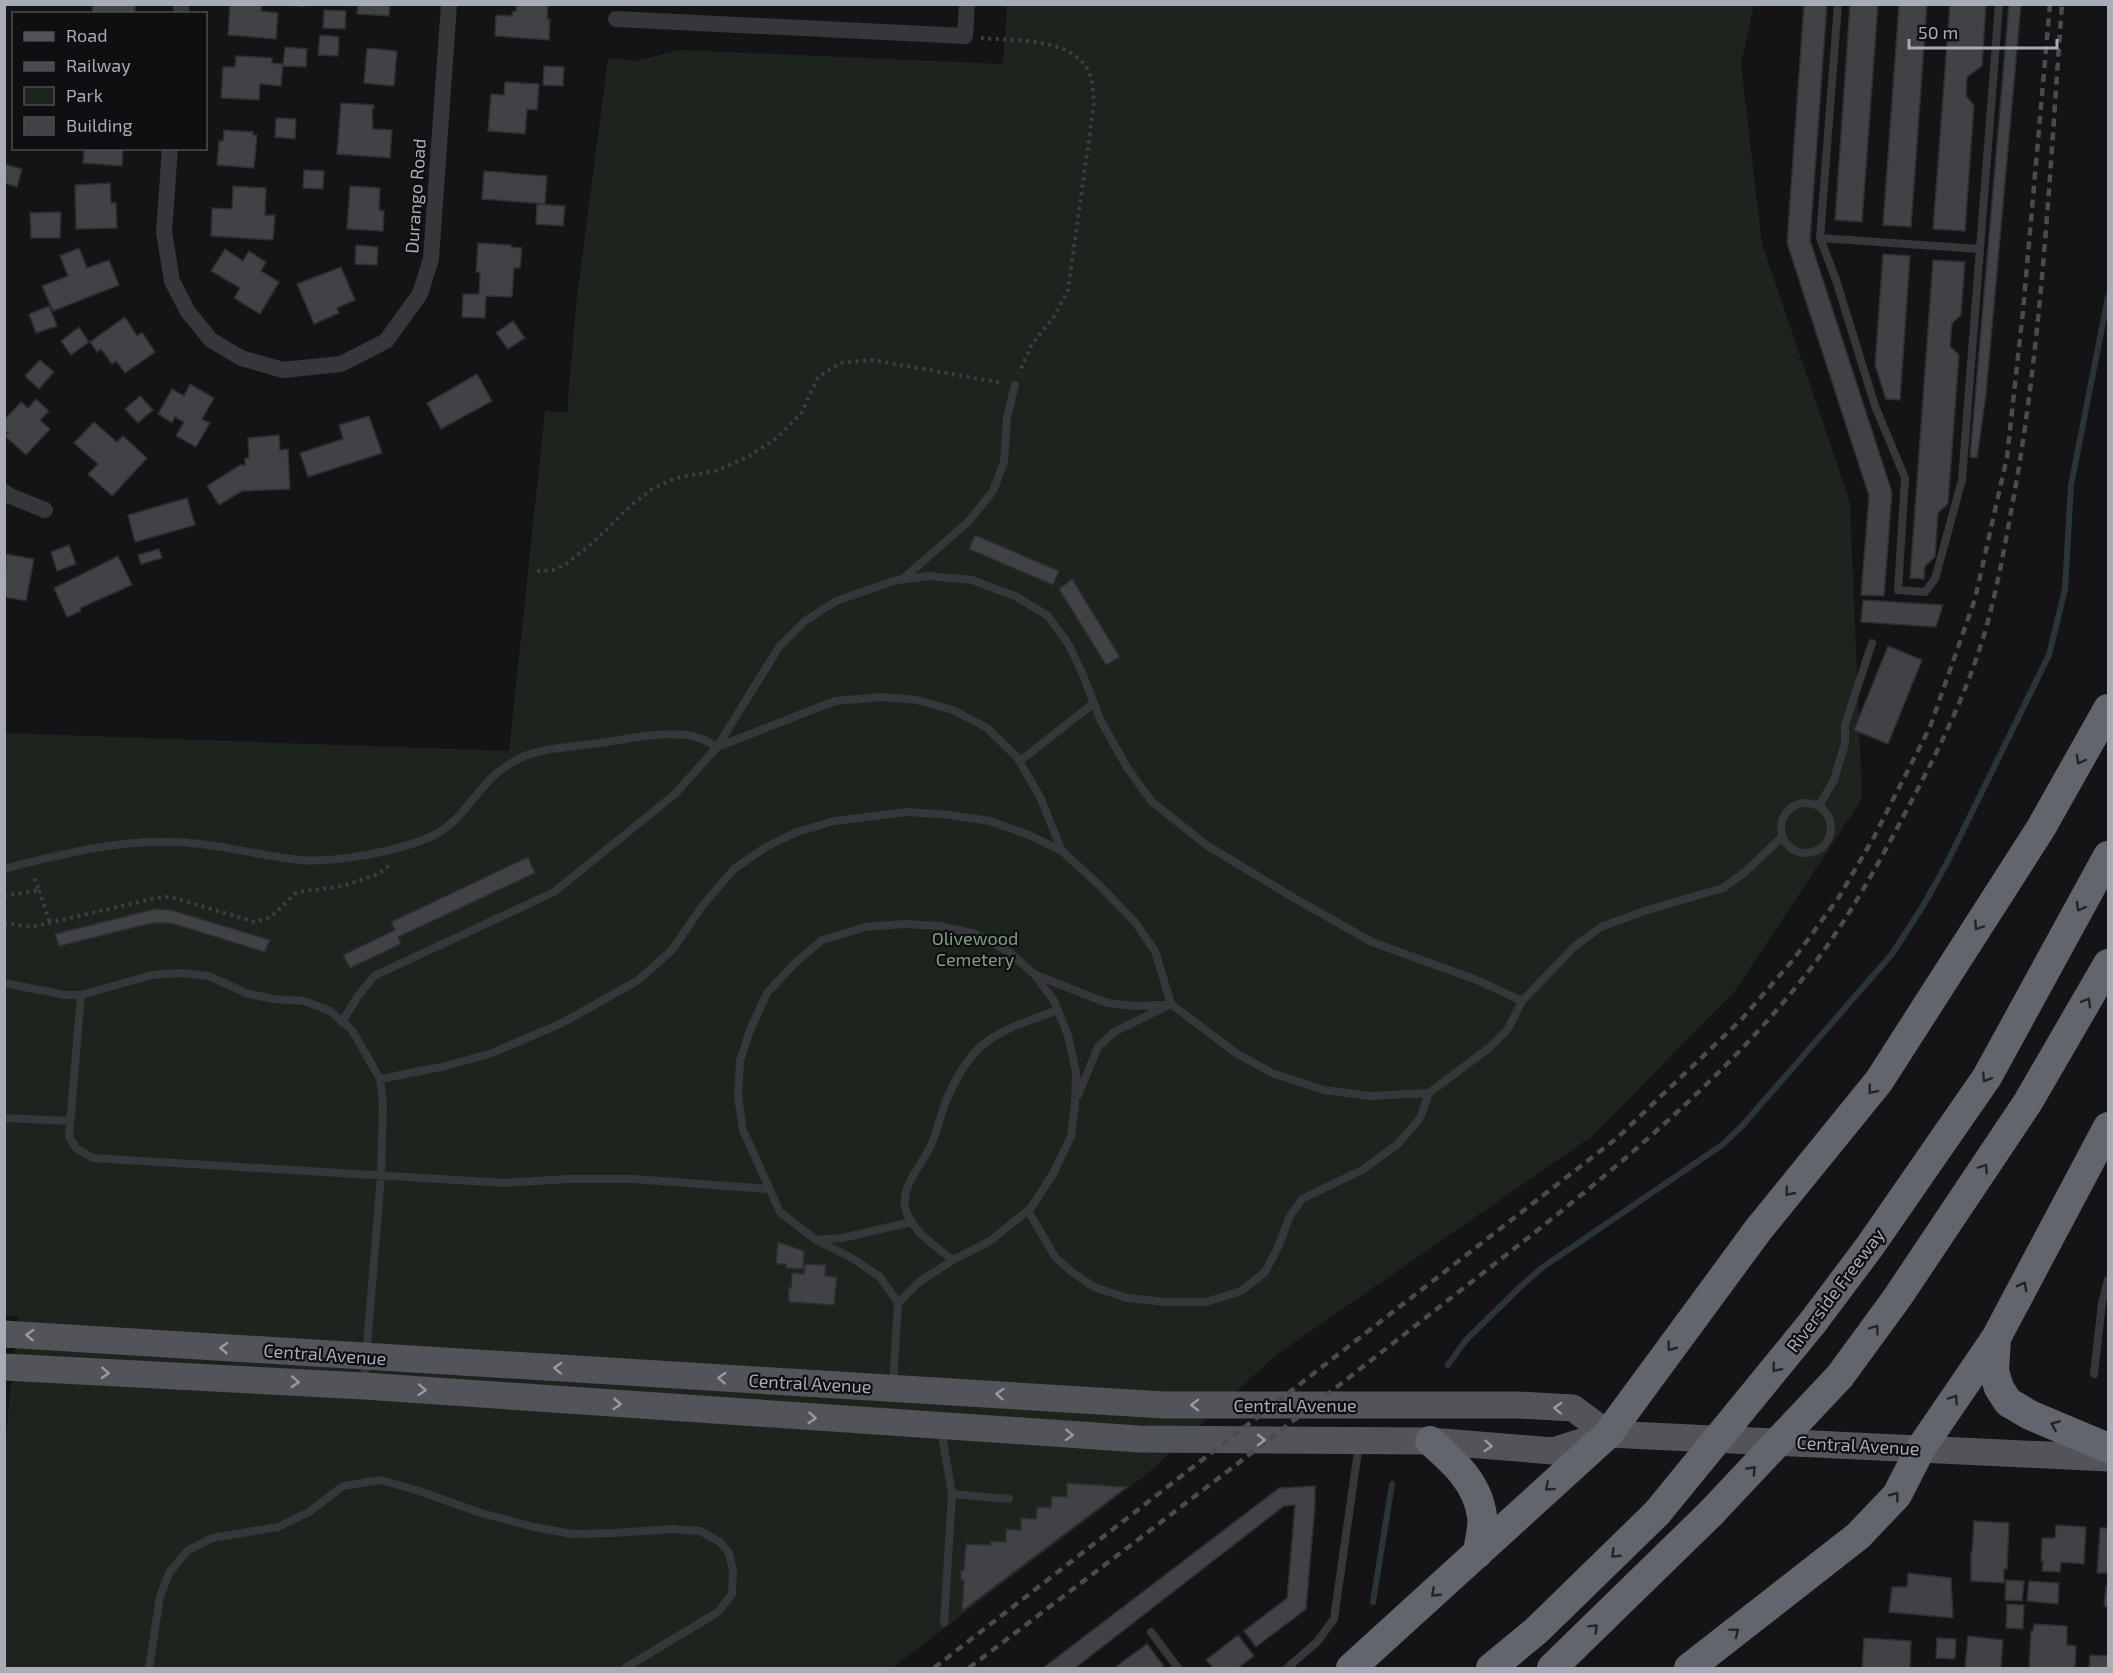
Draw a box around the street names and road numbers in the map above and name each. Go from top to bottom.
street label: Durango Road [400,138,430,254]
street label: Riverside Freeway [1781,1223,1889,1356]
street label: Central Avenue [263,1339,387,1369]
street label: Central Avenue [748,1369,872,1397]
street label: Central Avenue [1233,1394,1357,1416]
street label: Central Avenue [1796,1431,1920,1459]

